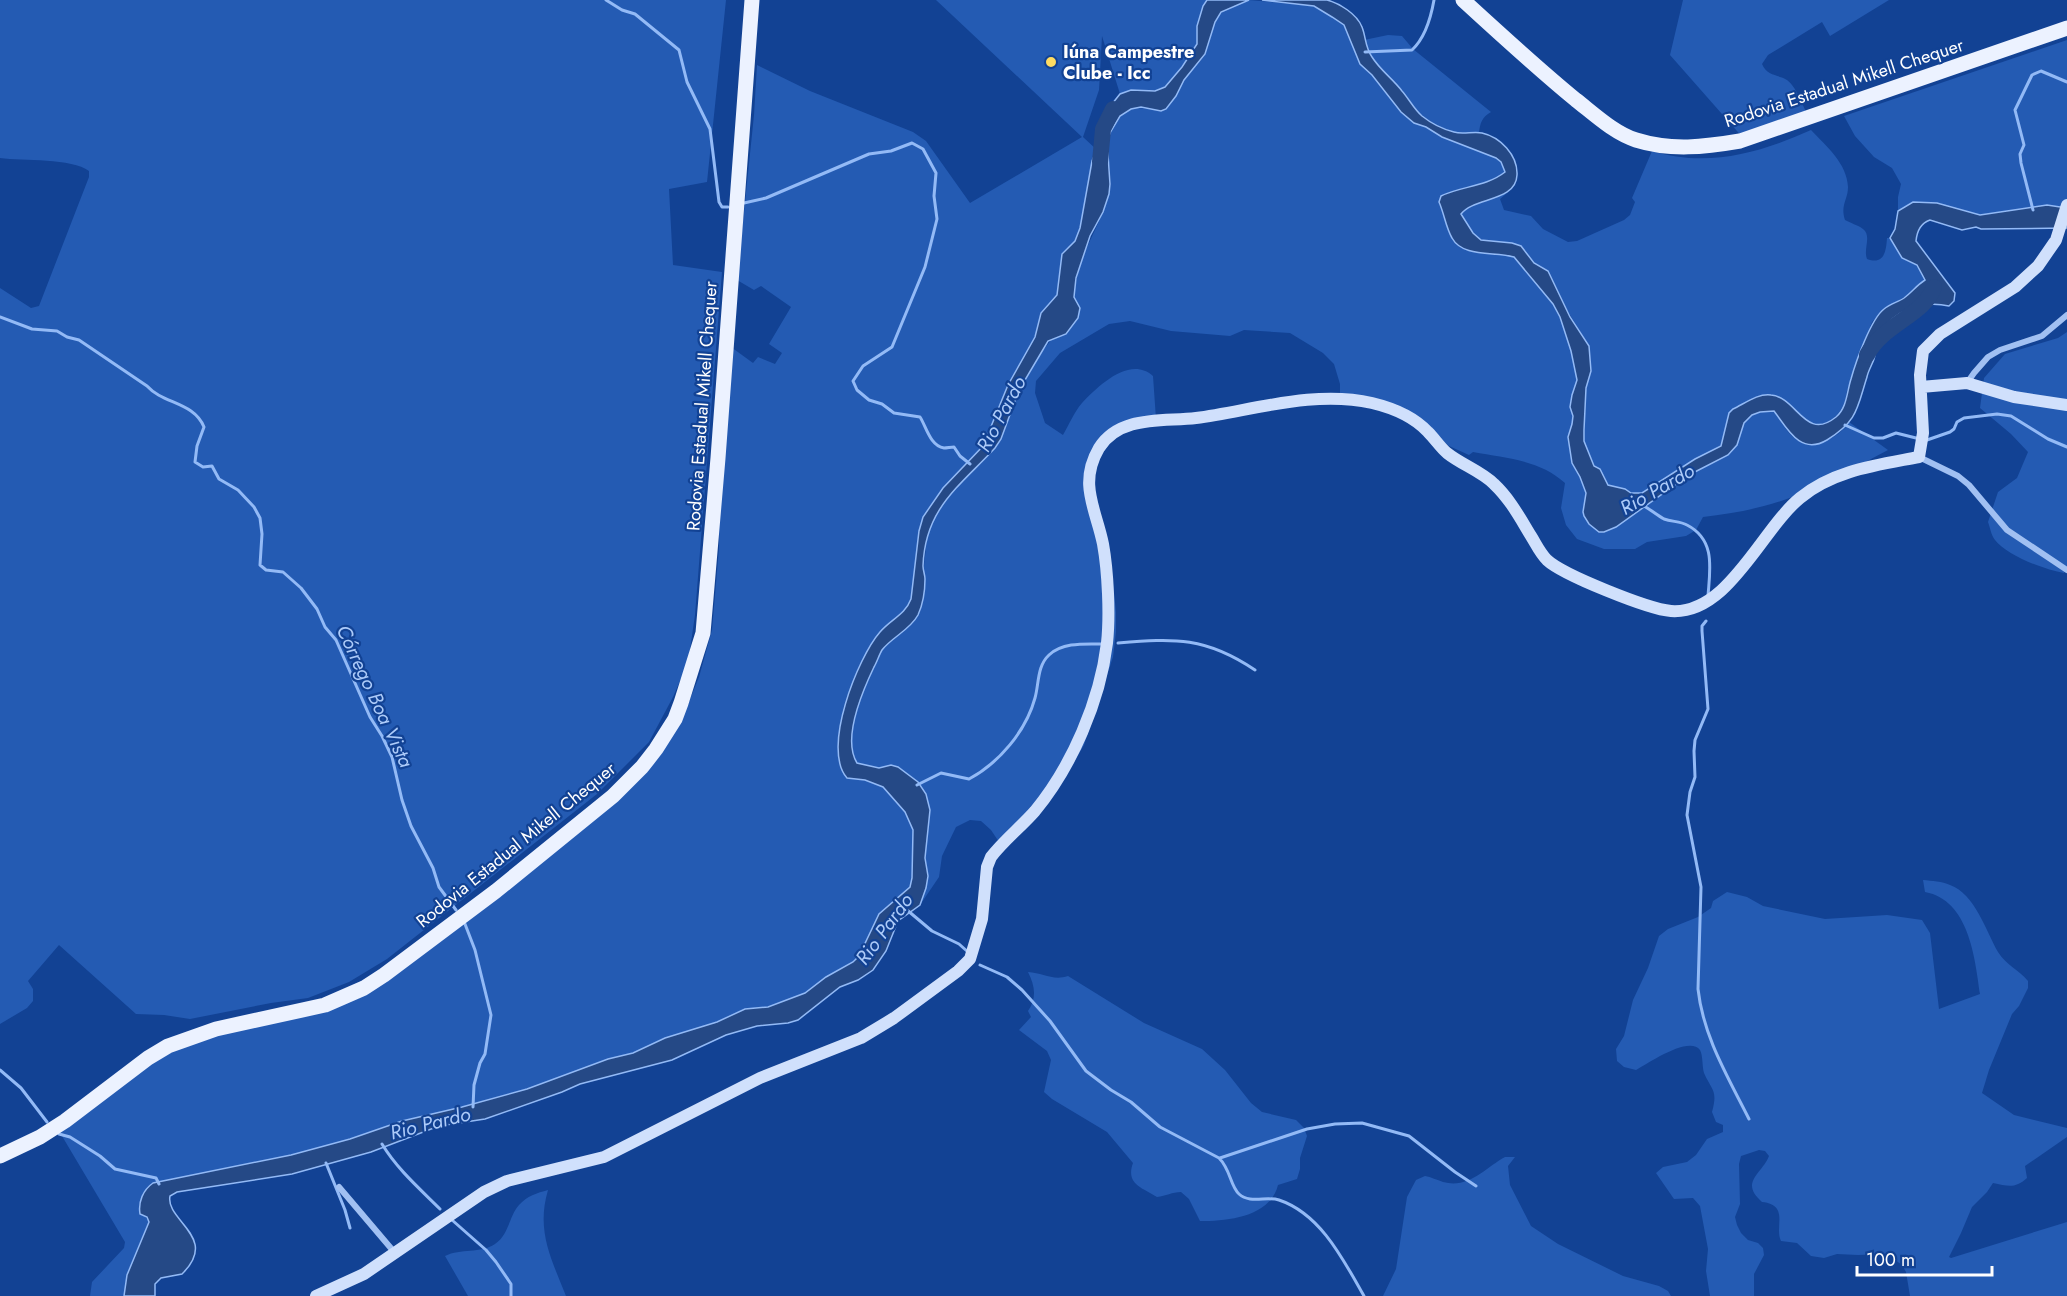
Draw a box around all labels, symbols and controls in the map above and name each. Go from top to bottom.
street label: Rodovia Estadual Mikell Chequer [1721,32,1968,134]
place label: Iúna Campestre Clube - Icc [1063,39,1194,86]
marker: Iúna Campestre Clube - Icc [1044,55,1058,69]
street label: Rodovia Estadual Mikell Chequer [680,279,724,532]
water label: Rio Pardo [969,371,1034,457]
water label: Rio Pardo [1615,456,1700,522]
water label: Córrego Boa Vista [329,620,420,772]
street label: Rodovia Estadual Mikell Chequer [410,756,622,934]
water label: Rio Pardo [849,887,920,971]
water label: Rio Pardo [387,1099,474,1147]
scale bar [1857,1239,1992,1277]
text: 100 m [1866,1247,1915,1273]

